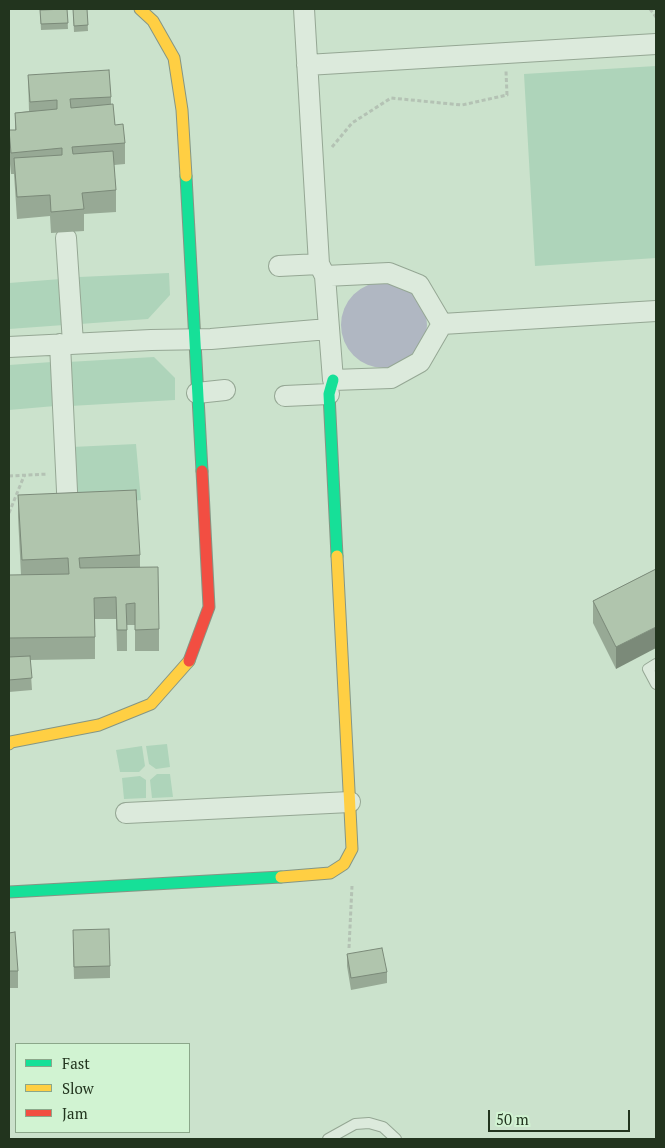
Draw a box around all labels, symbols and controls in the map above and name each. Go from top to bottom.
legend [15,1043,190,1133]
text: Fast [62,1053,90,1073]
text: Slow [62,1078,94,1098]
scale bar [490,1100,632,1132]
text: Jam [62,1103,88,1123]
text: 50 m [496,1109,529,1129]

